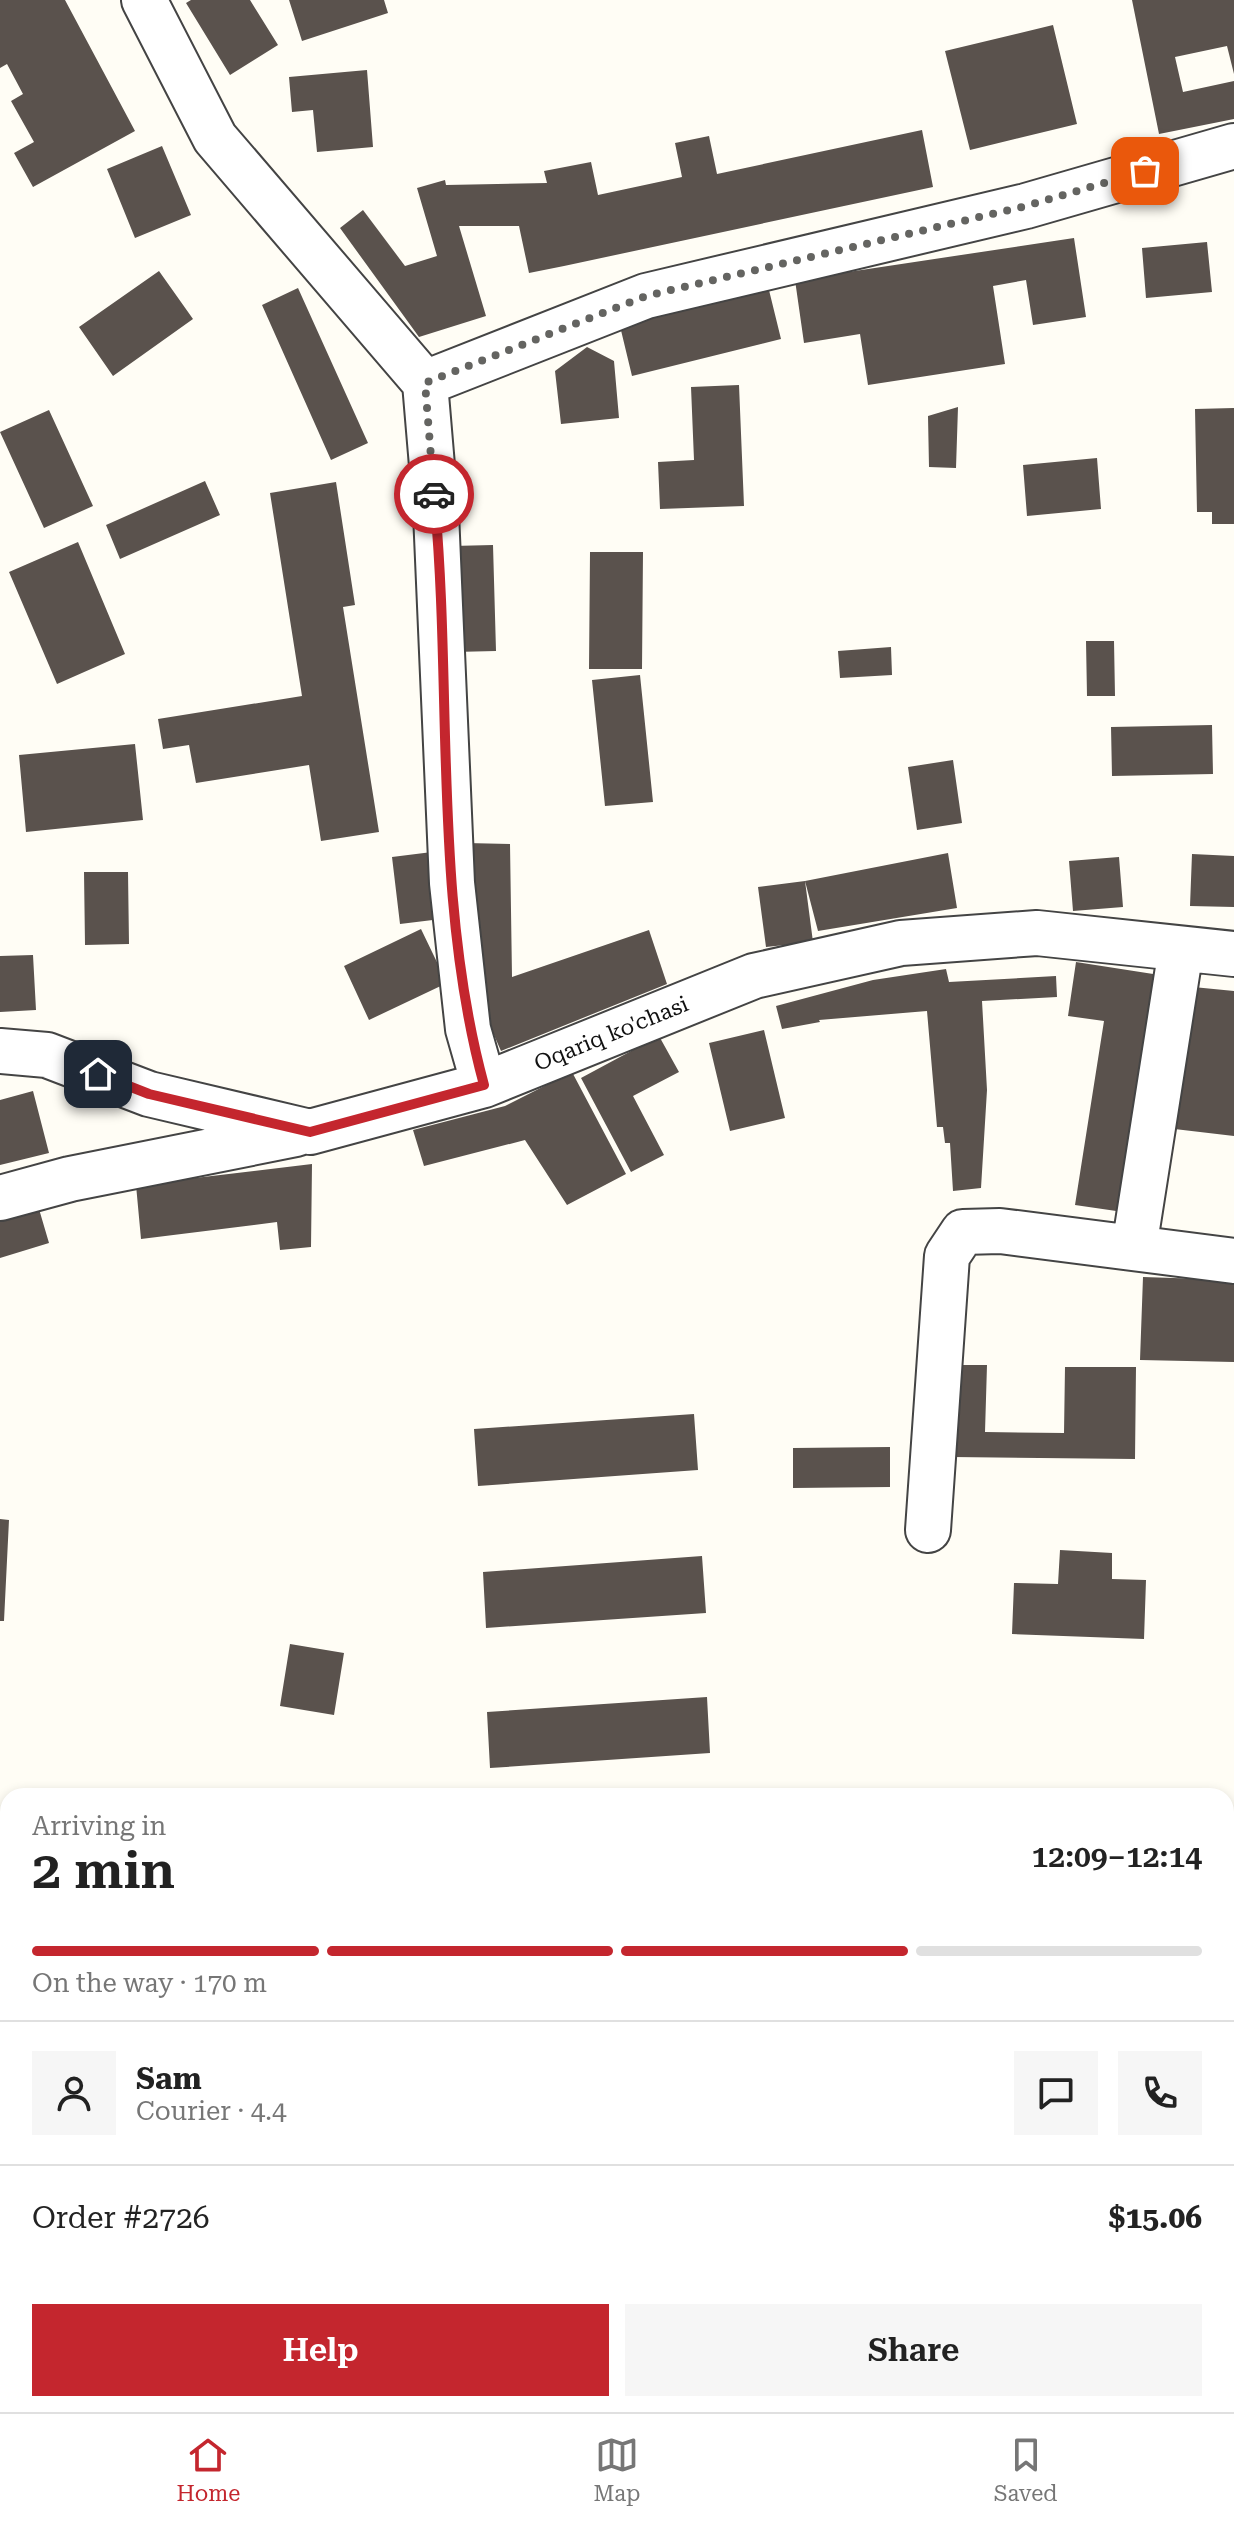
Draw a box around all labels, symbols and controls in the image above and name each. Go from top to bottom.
pin [1111,137,1179,205]
icon: bag [1123,149,1167,193]
courier [394,454,474,534]
icon: car [412,472,456,516]
street label: Oqariq ko'chasi [530,991,692,1076]
pin [64,1040,132,1108]
icon: home [76,1052,120,1096]
text: Arriving in [32,1811,166,1841]
text: 12:09–12:14 [1032,1839,1202,1874]
text: 2 min [32,1840,175,1901]
text: On the way · 170 m [32,1968,267,1998]
button: person [32,2051,116,2135]
button: chat [1014,2051,1098,2135]
button: phone [1118,2051,1202,2135]
text: Sam [136,2061,202,2096]
text: Courier · 4.4 [136,2096,286,2126]
text: Order #2726 [32,2200,210,2235]
text: $15.06 [1109,2200,1202,2235]
button: Help [32,2304,609,2396]
button: Share [625,2304,1202,2396]
tab: Home [177,2433,240,2506]
tab: Map [593,2433,641,2506]
tab: Saved [994,2433,1057,2506]

